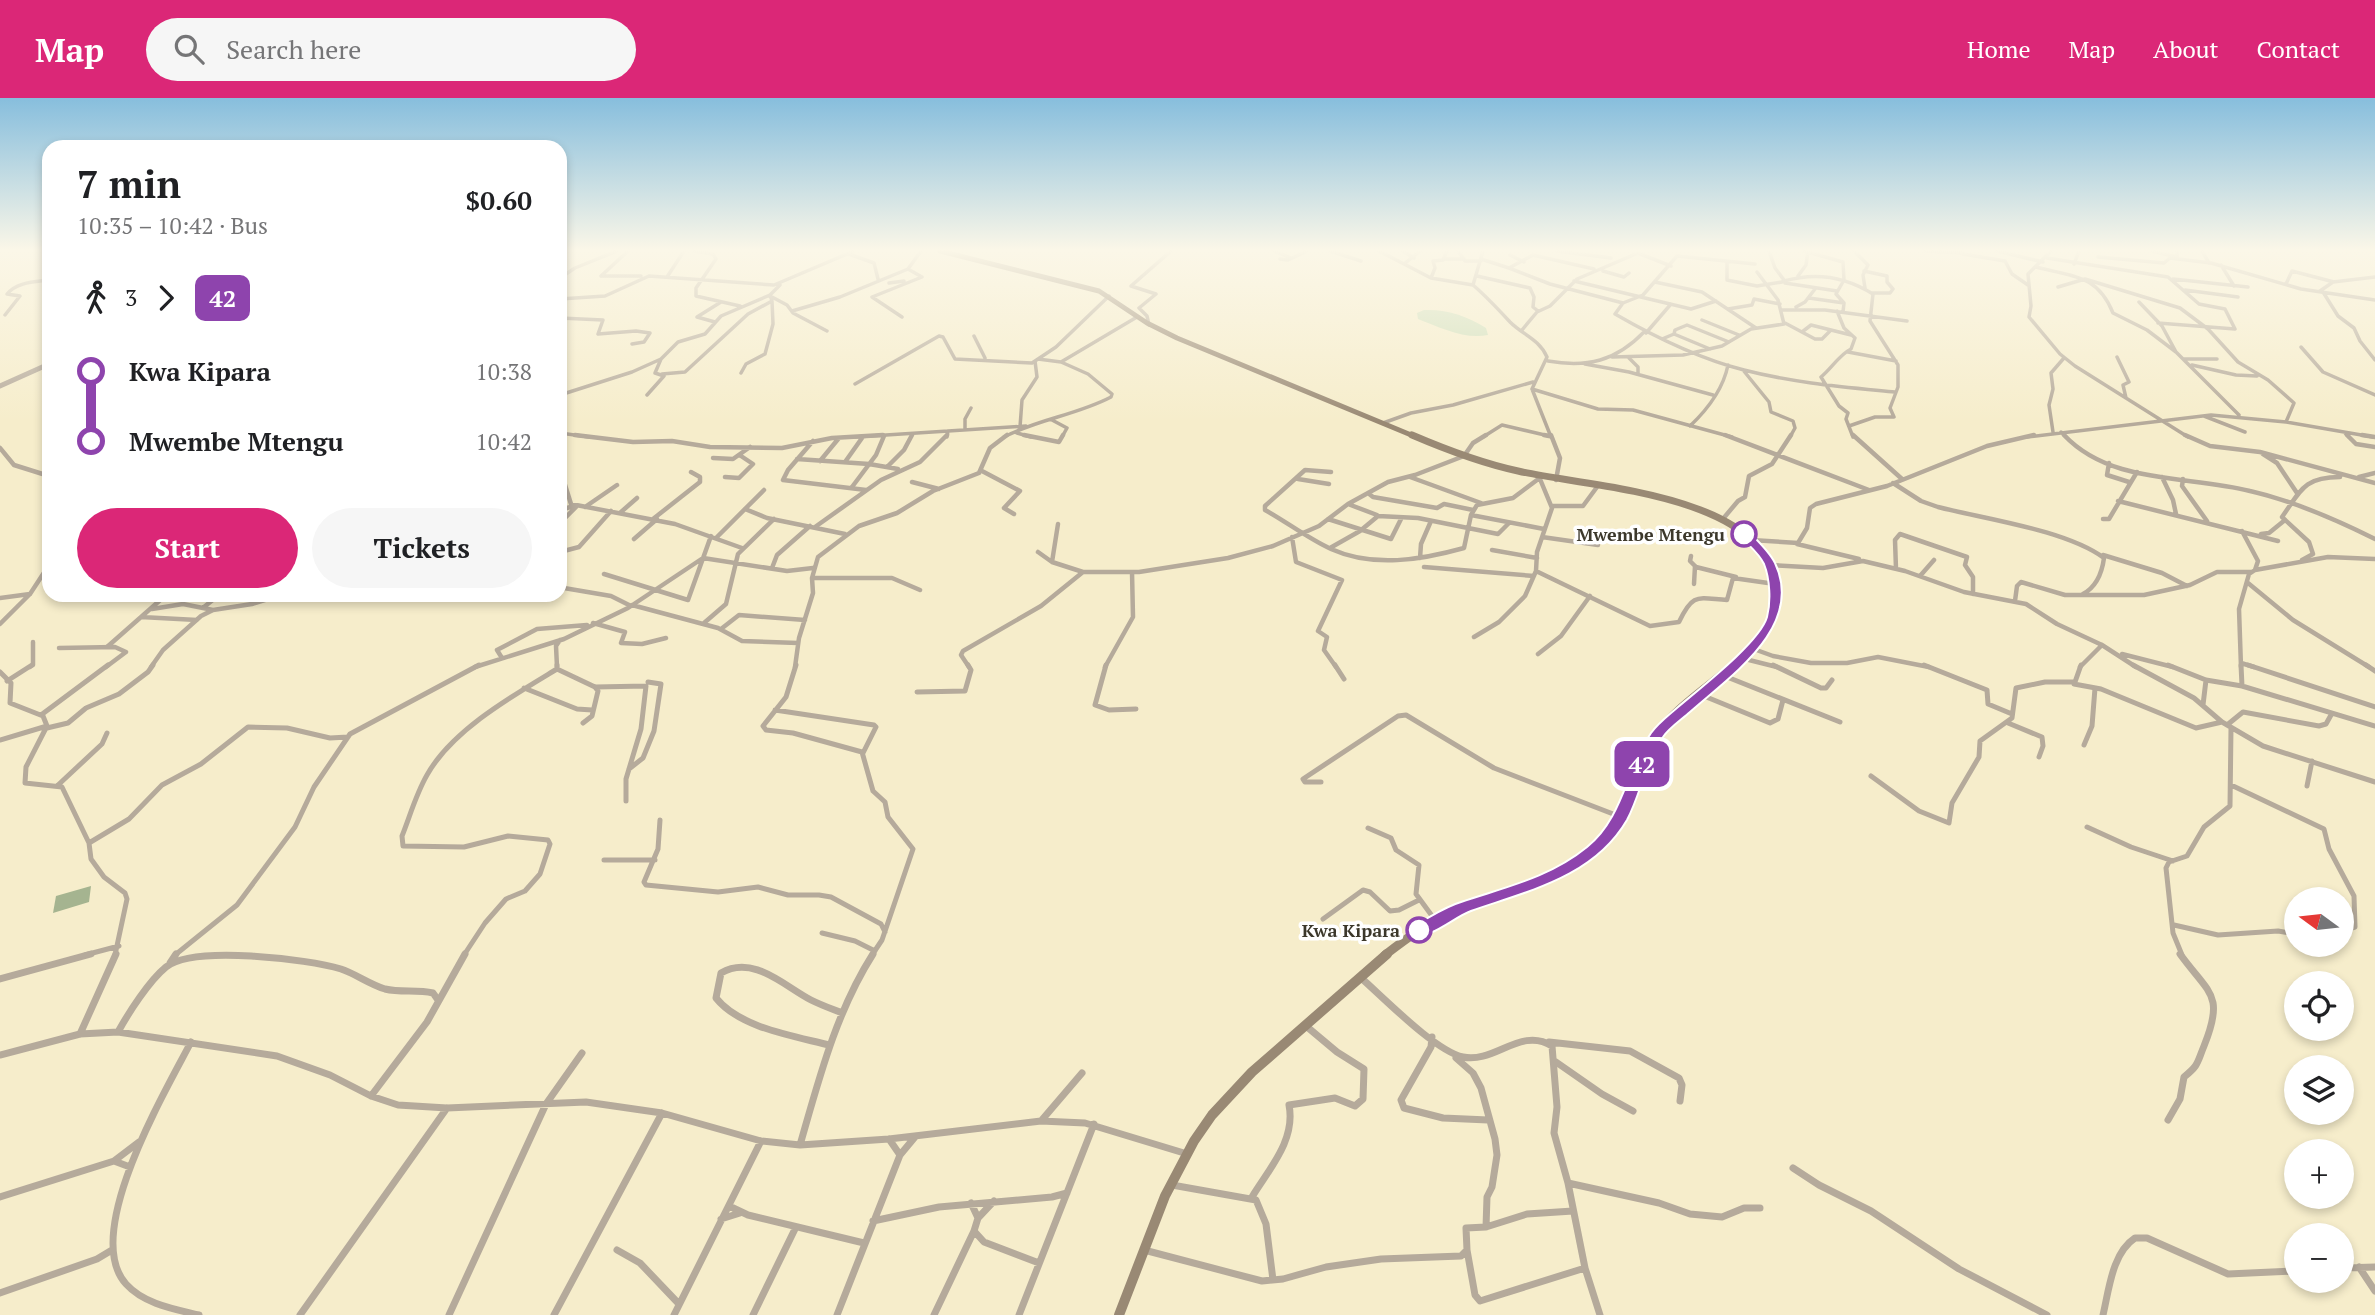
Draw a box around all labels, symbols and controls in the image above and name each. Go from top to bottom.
search box [146,18,636,81]
text: Map [35,28,104,71]
icon: search [170,30,208,68]
text: Search here [226,32,361,66]
text: Home [1967,33,2031,65]
text: Map [2069,33,2115,65]
text: About [2153,33,2219,65]
text: Contact [2257,33,2340,65]
text: 7 min [77,159,181,209]
text: $0.60 [466,183,532,217]
text: 10:35 – 10:42 · Bus [77,210,268,241]
icon: walk [77,279,115,317]
icon: forward [147,279,185,317]
text: 3 [125,282,137,313]
text: 42 [209,282,236,314]
text: Kwa Kipara [129,354,271,388]
text: 10:38 [475,356,532,387]
text: Mwembe Mtengu [129,424,344,458]
text: 10:42 [475,426,532,457]
button: Start [77,508,298,588]
button: Tickets [312,508,532,588]
marker: Mwembe Mtengu [1731,521,1757,547]
place label: Mwembe Mtengu [1576,522,1725,546]
line badge: 42 [1610,741,1674,787]
text: 42 [1628,748,1656,780]
north arrow [2284,887,2354,957]
map controls [2284,887,2354,1293]
marker: Kwa Kipara [1406,917,1432,943]
place label: Kwa Kipara [1302,918,1400,942]
button: locate [2284,971,2354,1041]
button: layers [2284,1055,2354,1125]
button: + [2284,1139,2354,1209]
button: − [2284,1223,2354,1293]

